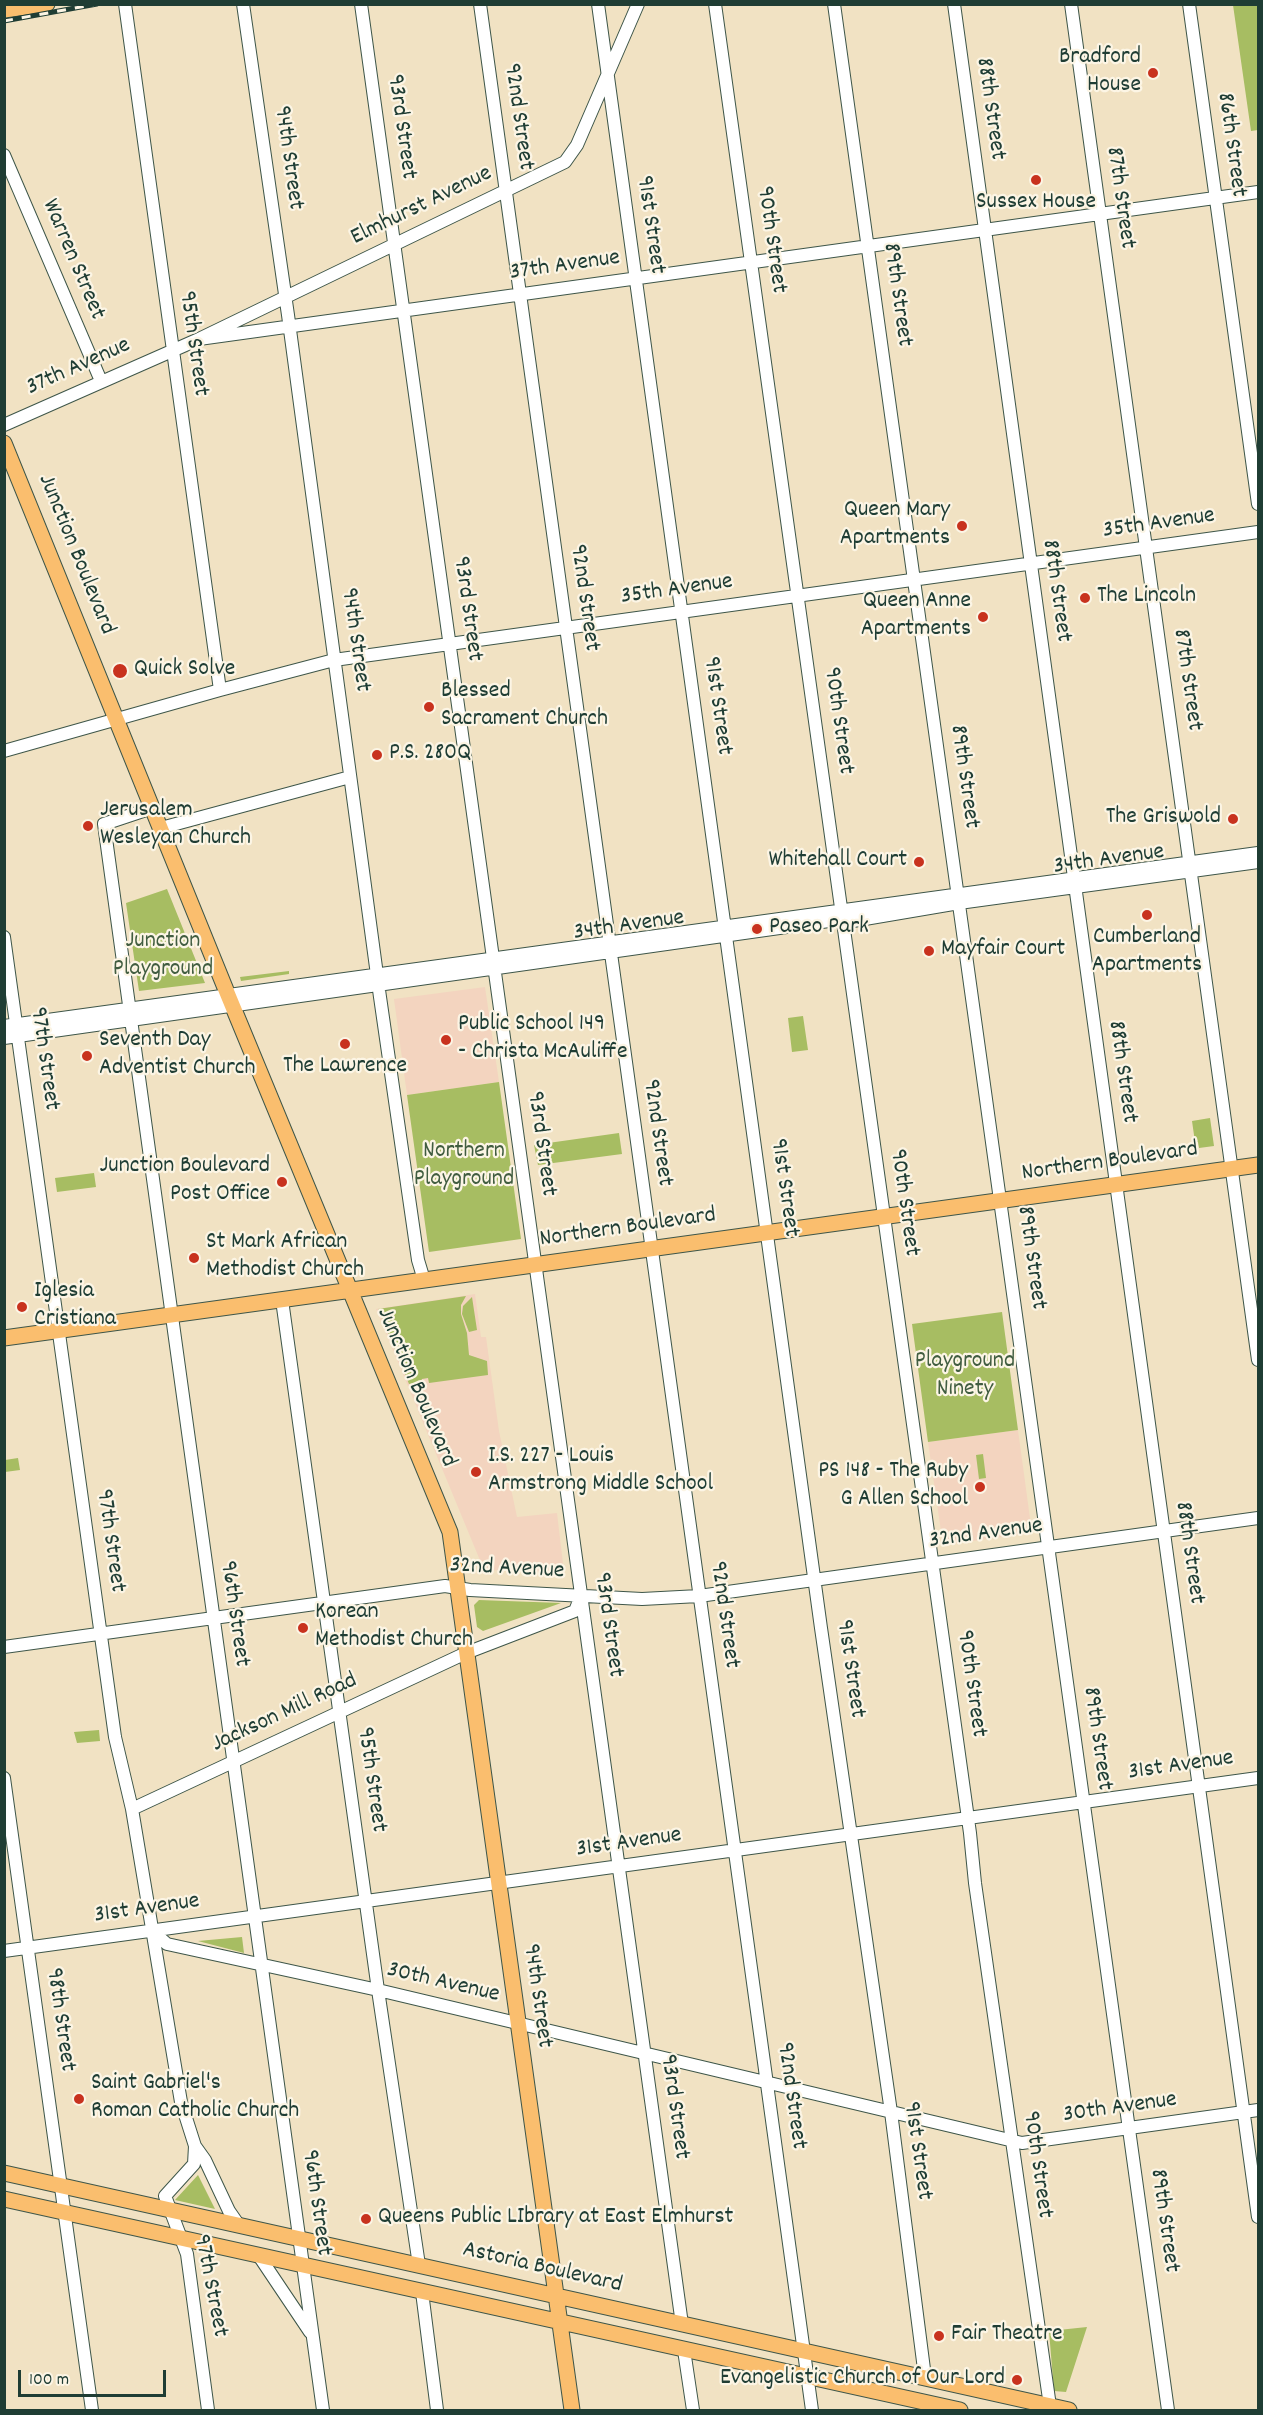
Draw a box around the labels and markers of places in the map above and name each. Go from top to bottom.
place label: Bradford House [1059,45,1141,101]
marker: Bradford House [1146,66,1160,80]
marker: Sussex House [1029,173,1043,187]
place label: Sussex House [976,190,1096,218]
place label: Queen Mary Apartments [840,498,950,554]
marker: Queen Mary Apartments [955,519,969,533]
place label: The Lincoln [1097,584,1196,612]
place label: Queen Anne Apartments [861,589,971,645]
marker: The Lincoln [1078,591,1092,605]
marker: Queen Anne Apartments [976,610,990,624]
place label: Quick Solve [134,657,235,685]
marker: Quick Solve [111,662,129,680]
place label: Blessed Sacrament Church [441,679,608,735]
marker: Blessed Sacrament Church [422,700,436,714]
place label: P.S. 280Q [389,741,471,769]
marker: P.S. 280Q [370,748,384,762]
place label: Jerusalem Wesleyan Church [100,798,251,854]
place label: The Griswold [1106,805,1221,833]
marker: The Griswold [1226,812,1240,826]
marker: Jerusalem Wesleyan Church [81,819,95,833]
place label: Whitehall Court [769,848,907,876]
marker: Whitehall Court [912,855,926,869]
marker: Cumberland Apartments [1140,908,1154,922]
place label: Paseo Park [769,915,869,943]
marker: Paseo Park [750,922,764,936]
place label: Cumberland Apartments [1092,925,1202,981]
place label: Mayfair Court [941,937,1065,965]
marker: Mayfair Court [922,944,936,958]
place label: Public School 149 - Christa McAuliffe [458,1012,628,1068]
place label: Seventh Day Adventist Church [99,1028,255,1084]
marker: Public School 149 - Christa McAuliffe [439,1033,453,1047]
marker: The Lawrence [338,1037,352,1051]
marker: Seventh Day Adventist Church [80,1049,94,1063]
place label: The Lawrence [283,1054,407,1082]
place label: Junction Boulevard Post Office [100,1154,270,1210]
marker: Junction Boulevard Post Office [275,1175,289,1189]
place label: St Mark African Methodist Church [206,1230,364,1286]
marker: St Mark African Methodist Church [187,1251,201,1265]
place label: Iglesia Cristiana [34,1279,116,1335]
marker: Iglesia Cristiana [15,1300,29,1314]
place label: I.S. 227 - Louis Armstrong Middle School [488,1444,713,1500]
place label: PS 148 - The Ruby G Allen School [818,1459,968,1515]
marker: I.S. 227 - Louis Armstrong Middle School [469,1465,483,1479]
marker: PS 148 - The Ruby G Allen School [973,1480,987,1494]
place label: Korean Methodist Church [315,1600,473,1656]
marker: Korean Methodist Church [296,1621,310,1635]
place label: Saint Gabriel's Roman Catholic Church [91,2071,299,2127]
marker: Saint Gabriel's Roman Catholic Church [72,2092,86,2106]
place label: Queens Public LIbrary at East Elmhurst [378,2205,733,2233]
marker: Queens Public LIbrary at East Elmhurst [359,2212,373,2226]
place label: Fair Theatre [951,2322,1062,2350]
marker: Fair Theatre [932,2329,946,2343]
place label: Evangelistic Church of Our Lord [720,2366,1005,2394]
marker: Evangelistic Church of Our Lord [1010,2373,1024,2387]

